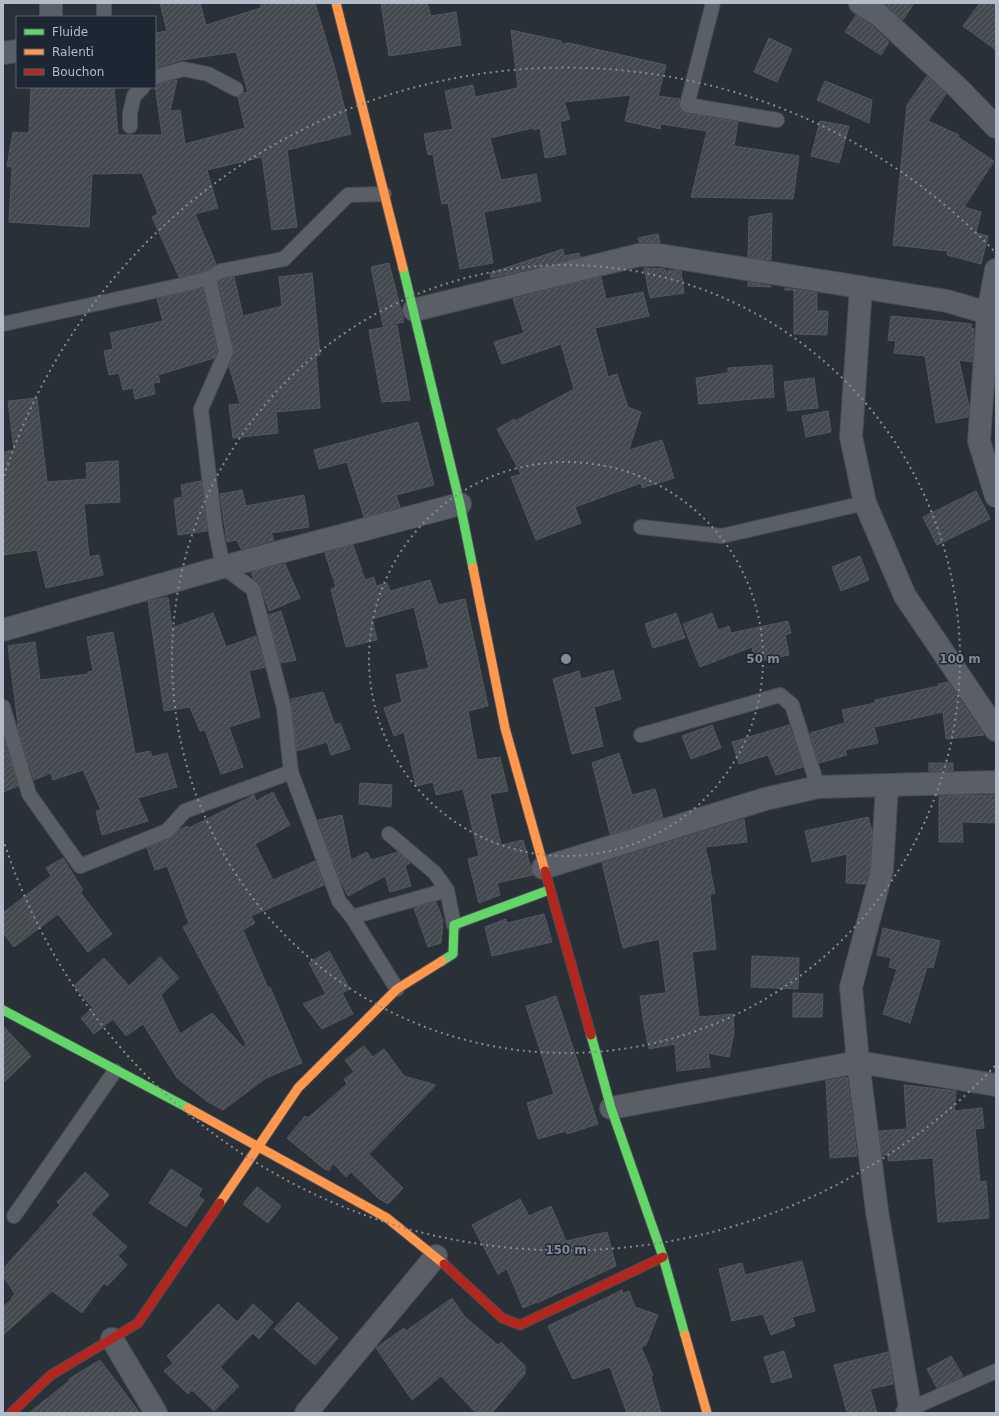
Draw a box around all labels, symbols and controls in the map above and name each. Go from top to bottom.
legend [16,16,156,88]
text: Fluide [52,25,88,39]
text: Ralenti [52,45,94,59]
text: Bouchon [52,65,104,79]
centre of rings [559,652,573,666]
text: 50 m [746,652,780,666]
text: 100 m [939,652,981,666]
text: 150 m [545,1243,587,1257]

